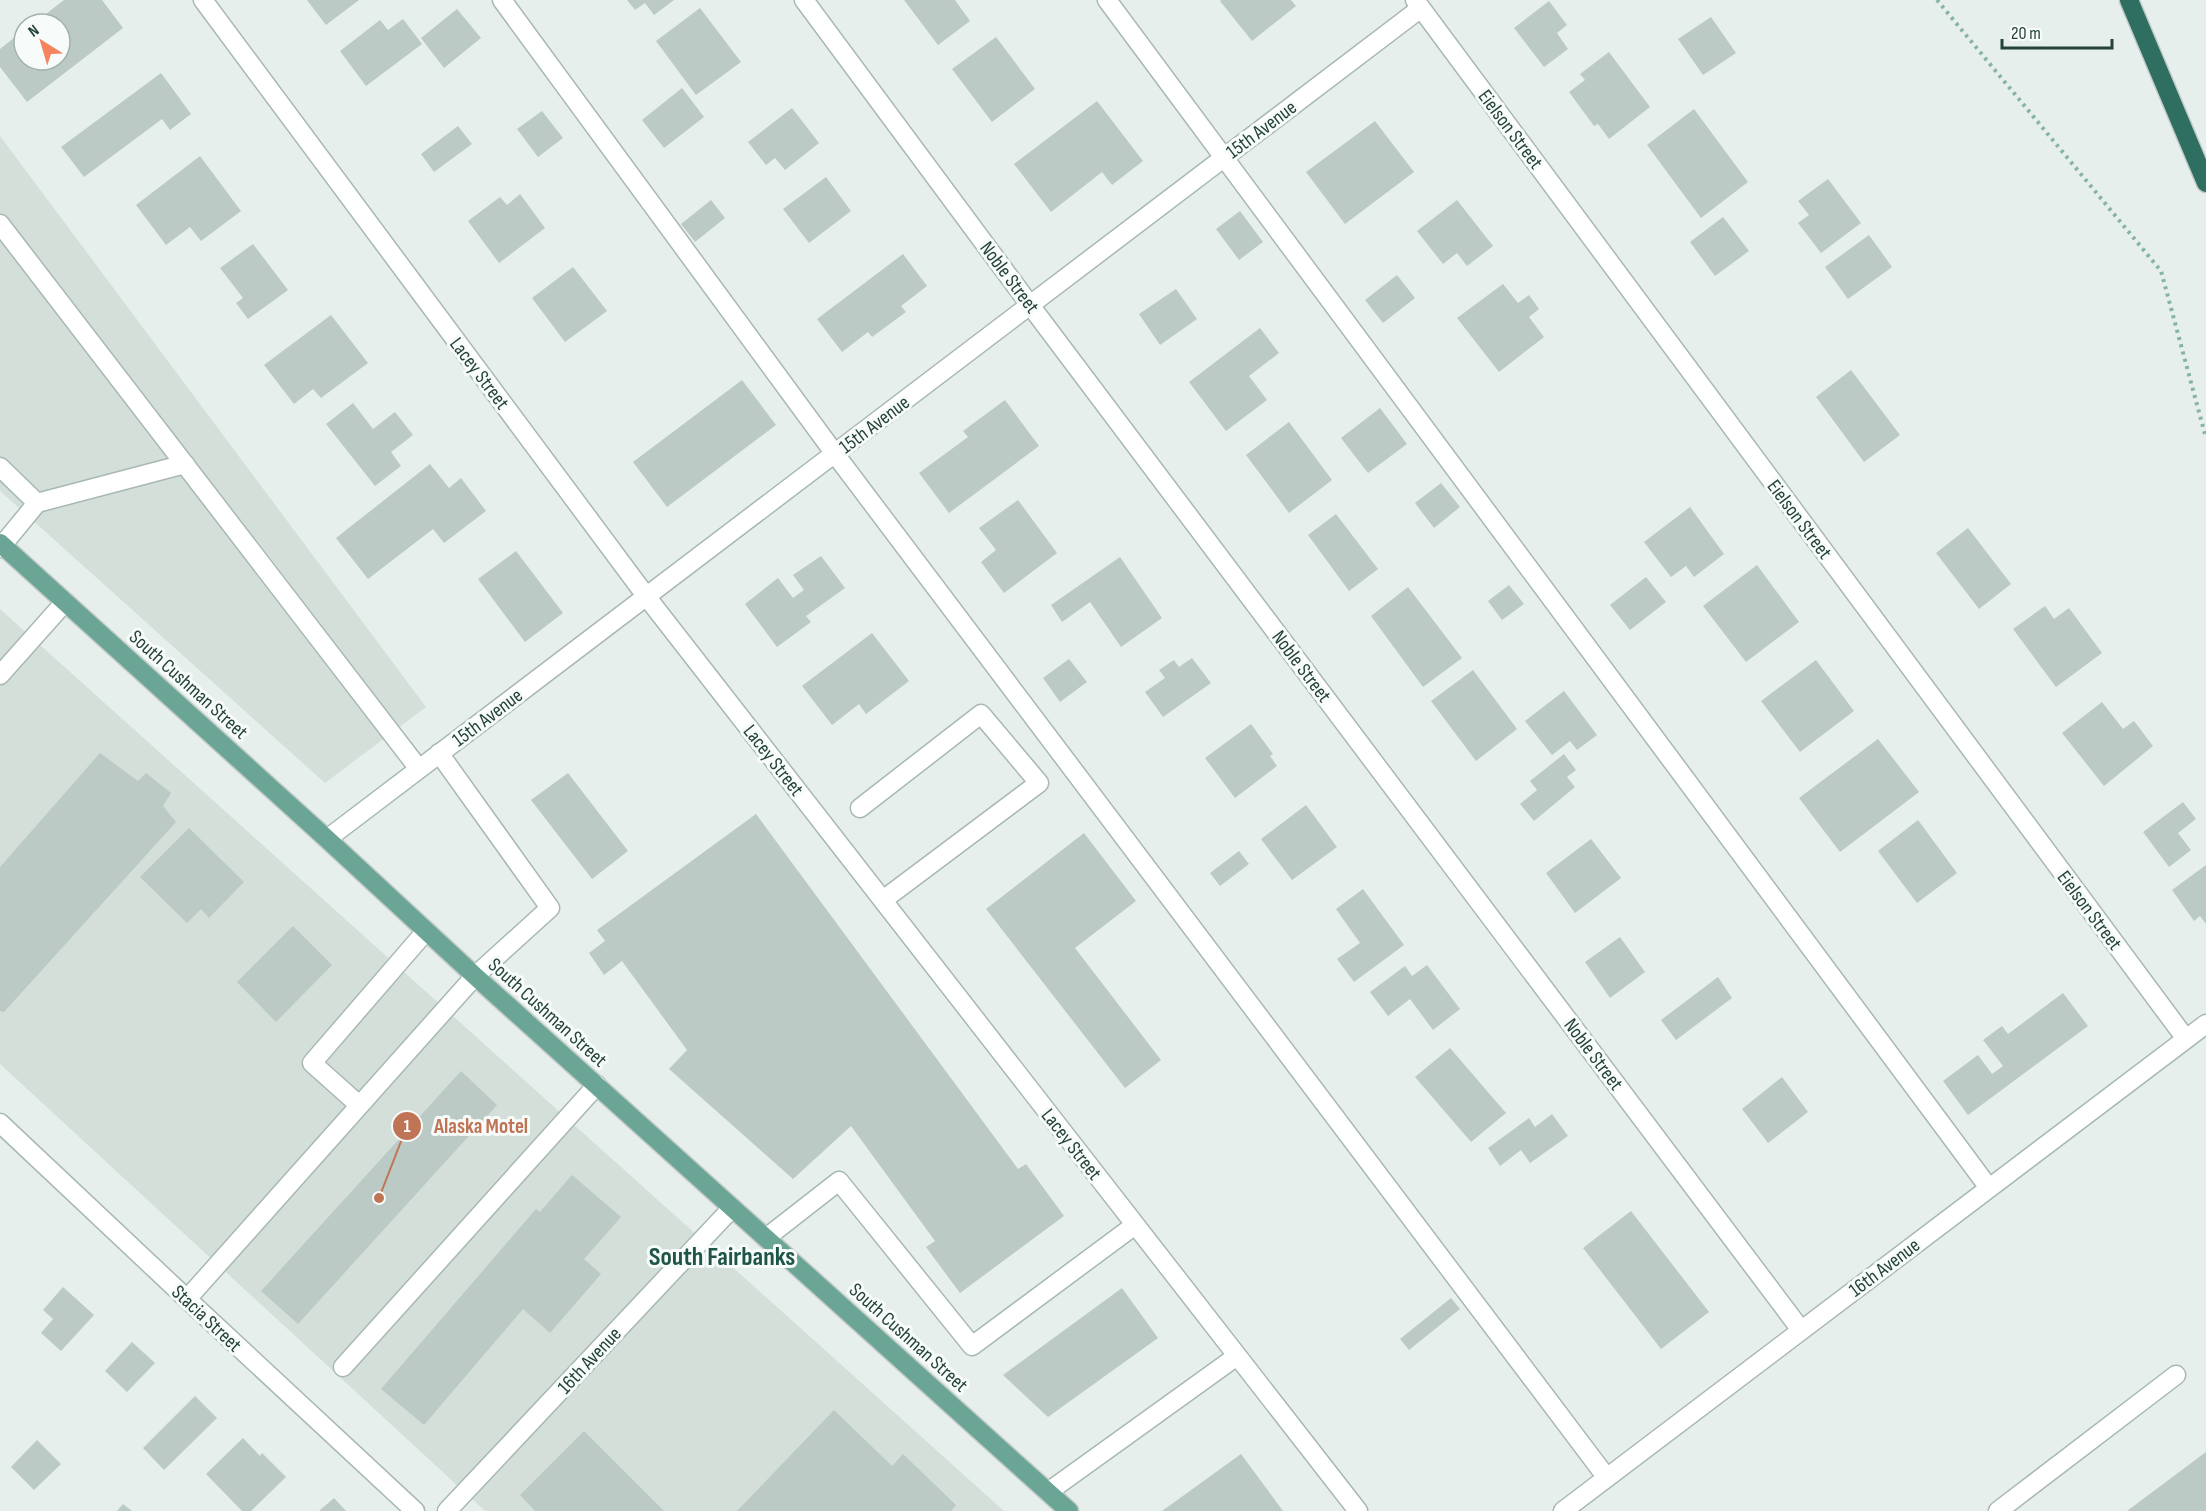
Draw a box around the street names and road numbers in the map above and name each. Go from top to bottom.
street label: Eielson Street [1473,85,1548,174]
street label: 15th Avenue [1222,96,1301,164]
street label: Noble Street [974,237,1044,318]
street label: Lacey Street [444,333,514,414]
street label: 15th Avenue [835,391,914,459]
street label: Eielson Street [1762,475,1837,564]
street label: South Cushman Street [124,625,253,744]
street label: Noble Street [1266,626,1336,707]
street label: 15th Avenue [448,684,527,752]
street label: Lacey Street [738,720,809,801]
street label: Eielson Street [2052,866,2127,955]
street label: South Cushman Street [483,953,612,1072]
street label: Noble Street [1558,1014,1628,1095]
street label: Lacey Street [1036,1104,1107,1185]
street label: 16th Avenue [1844,1233,1925,1302]
street label: South Cushman Street [844,1278,973,1397]
street label: Stacia Street [166,1280,246,1357]
street label: 16th Avenue [553,1322,627,1399]

